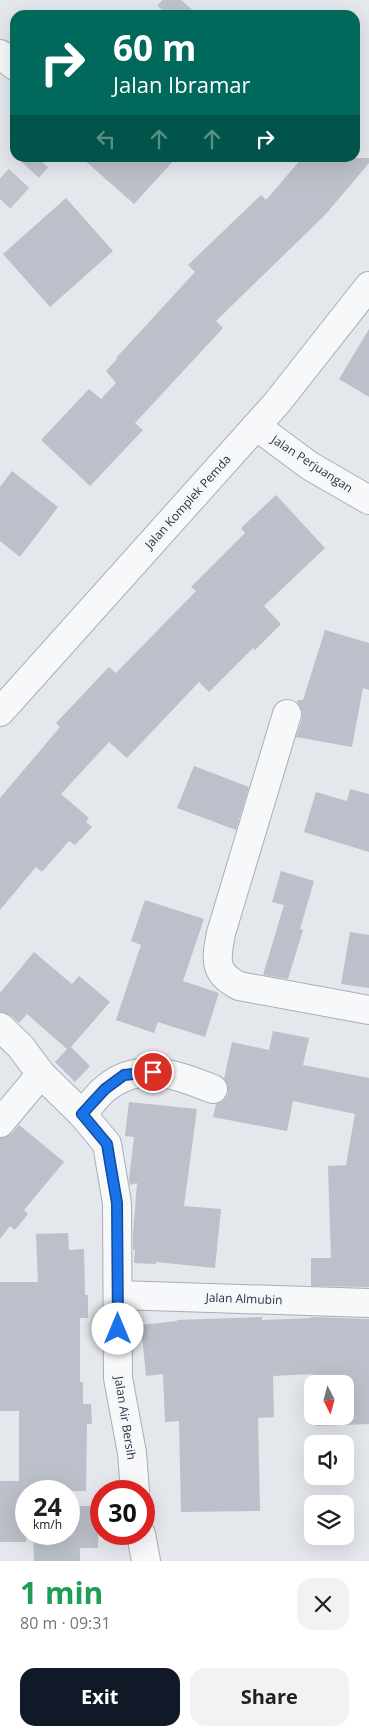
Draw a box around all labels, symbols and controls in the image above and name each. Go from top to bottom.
text: 60 m [113,24,196,71]
icon: right [30,30,95,95]
text: Jalan Ibramar [113,69,251,99]
icon: left [92,125,120,153]
icon: ahead [145,125,173,153]
icon: ahead [198,125,226,153]
icon: right [251,125,279,153]
street label: Jalan Perjuangan [267,430,356,496]
street label: Jalan Komplek Pemda [140,451,235,553]
pin [132,1051,174,1093]
icon: arrive [139,1058,167,1086]
street label: Jalan Almubin [204,1289,283,1308]
position arrow [91,1302,143,1354]
street label: Jalan Air Bersih [110,1374,140,1461]
north arrow [304,1375,354,1425]
map controls [304,1375,354,1545]
button: sound [304,1435,354,1485]
speed limit sign: 30 [90,1480,155,1545]
text: 24 [33,1489,62,1523]
button: layers [304,1495,354,1545]
text: km/h [33,1516,62,1533]
text: 1 min [20,1572,103,1613]
button: close [297,1578,349,1630]
text: 80 m · 09:31 [20,1612,111,1634]
button: Exit [20,1668,180,1726]
button: Share [190,1668,349,1726]

